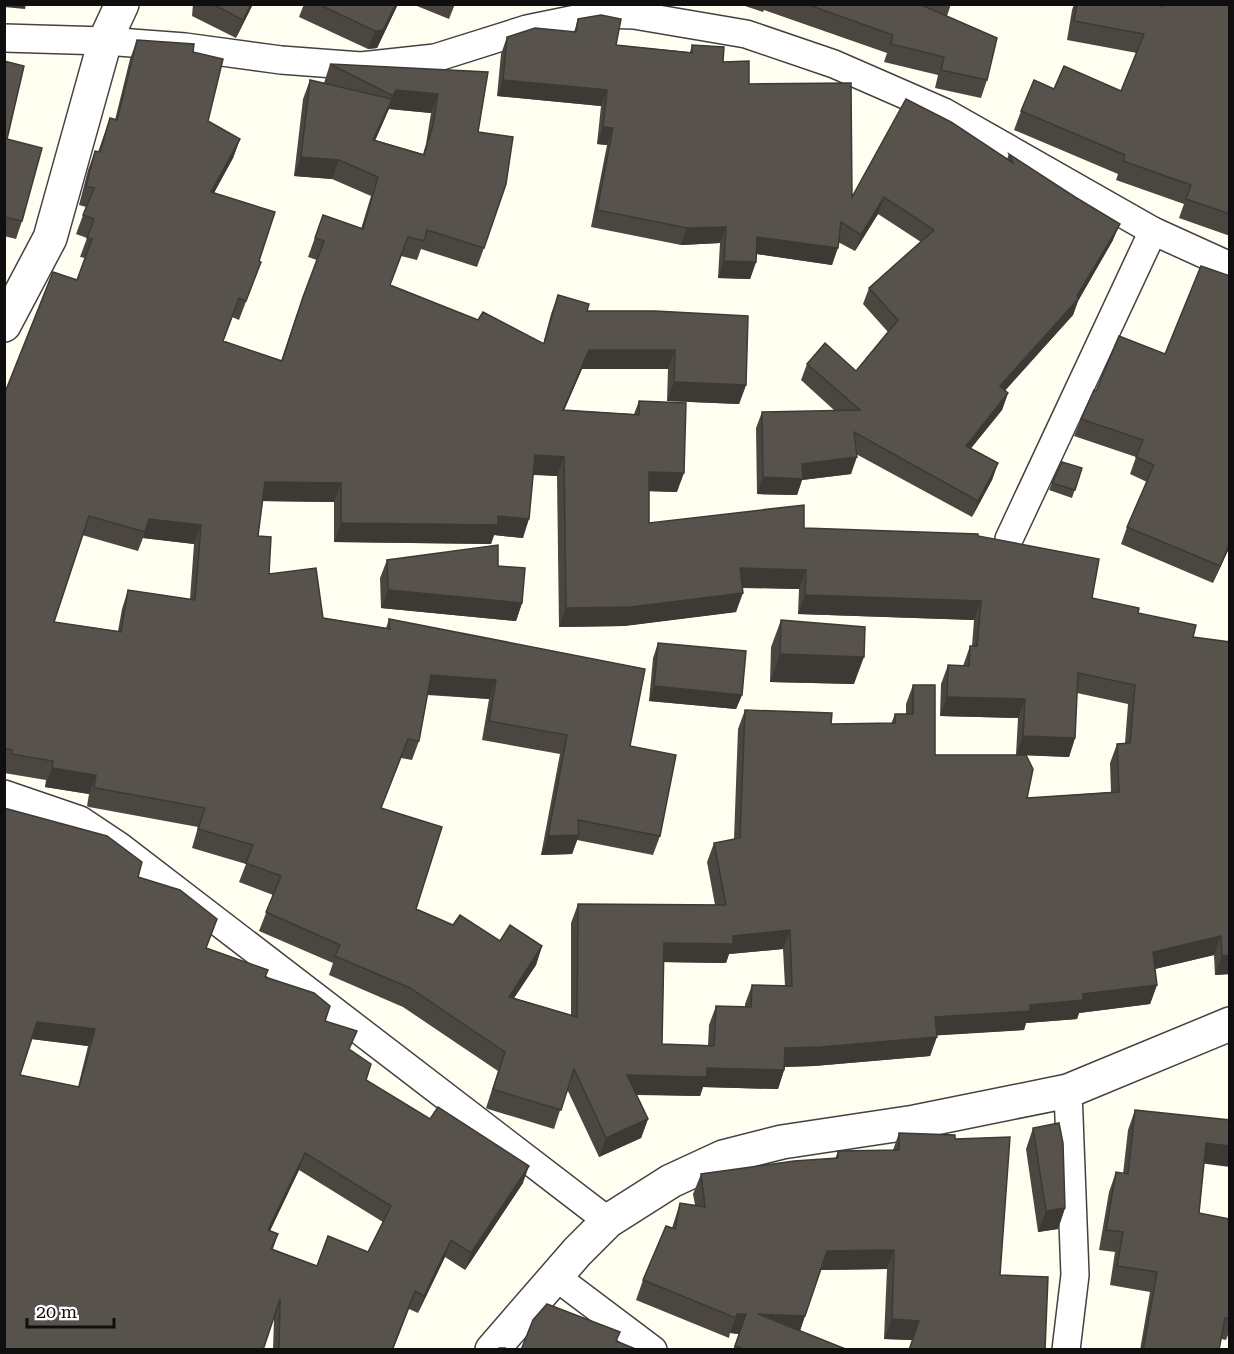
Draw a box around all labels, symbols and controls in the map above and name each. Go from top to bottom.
scale bar [27,1291,114,1329]
text: 20 m [36,1301,77,1322]

